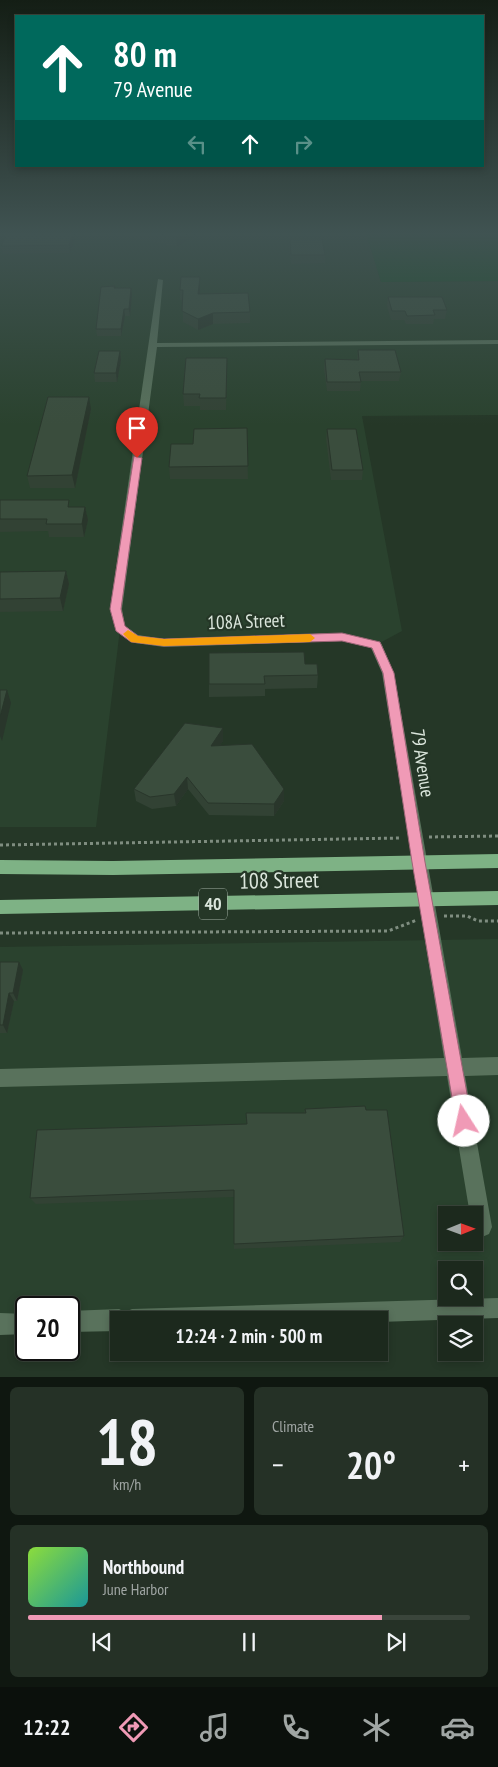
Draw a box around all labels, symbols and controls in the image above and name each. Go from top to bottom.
text: 80 m [113,31,177,77]
icon: ahead [30,35,95,100]
text: 79 Avenue [113,75,193,103]
icon: left [183,130,211,158]
icon: ahead [236,130,264,158]
icon: right [289,130,317,158]
pin [116,407,158,458]
icon: arrive [123,414,151,442]
street label: 108A Street [207,608,286,634]
street label: 79 Avenue [406,727,440,799]
street label: 108 Street [239,865,319,895]
road number: 40 [199,889,227,920]
position arrow [437,1094,489,1146]
north arrow [438,1206,482,1251]
map controls [438,1206,483,1361]
button: search [438,1261,483,1306]
speed limit sign: 20 [15,1296,80,1361]
button: layers [438,1316,483,1361]
text: 12:24 · 2 min · 500 m [176,1324,322,1348]
text: 18 [96,1399,158,1483]
text: Climate [272,1416,314,1436]
text: 20° [346,1440,396,1489]
text: − [272,1446,284,1483]
text: + [458,1446,470,1483]
text: km/h [113,1474,141,1494]
text: Northbound [103,1555,184,1579]
text: June Harbor [103,1579,168,1599]
icon: previous [88,1628,116,1656]
icon: pause [235,1628,263,1656]
icon: next [382,1628,410,1656]
icon: directions [116,1710,151,1745]
icon: music [197,1710,232,1745]
icon: phone [278,1710,313,1745]
icon: climate [359,1710,394,1745]
icon: car [440,1710,475,1745]
text: 12:22 [23,1713,71,1741]

